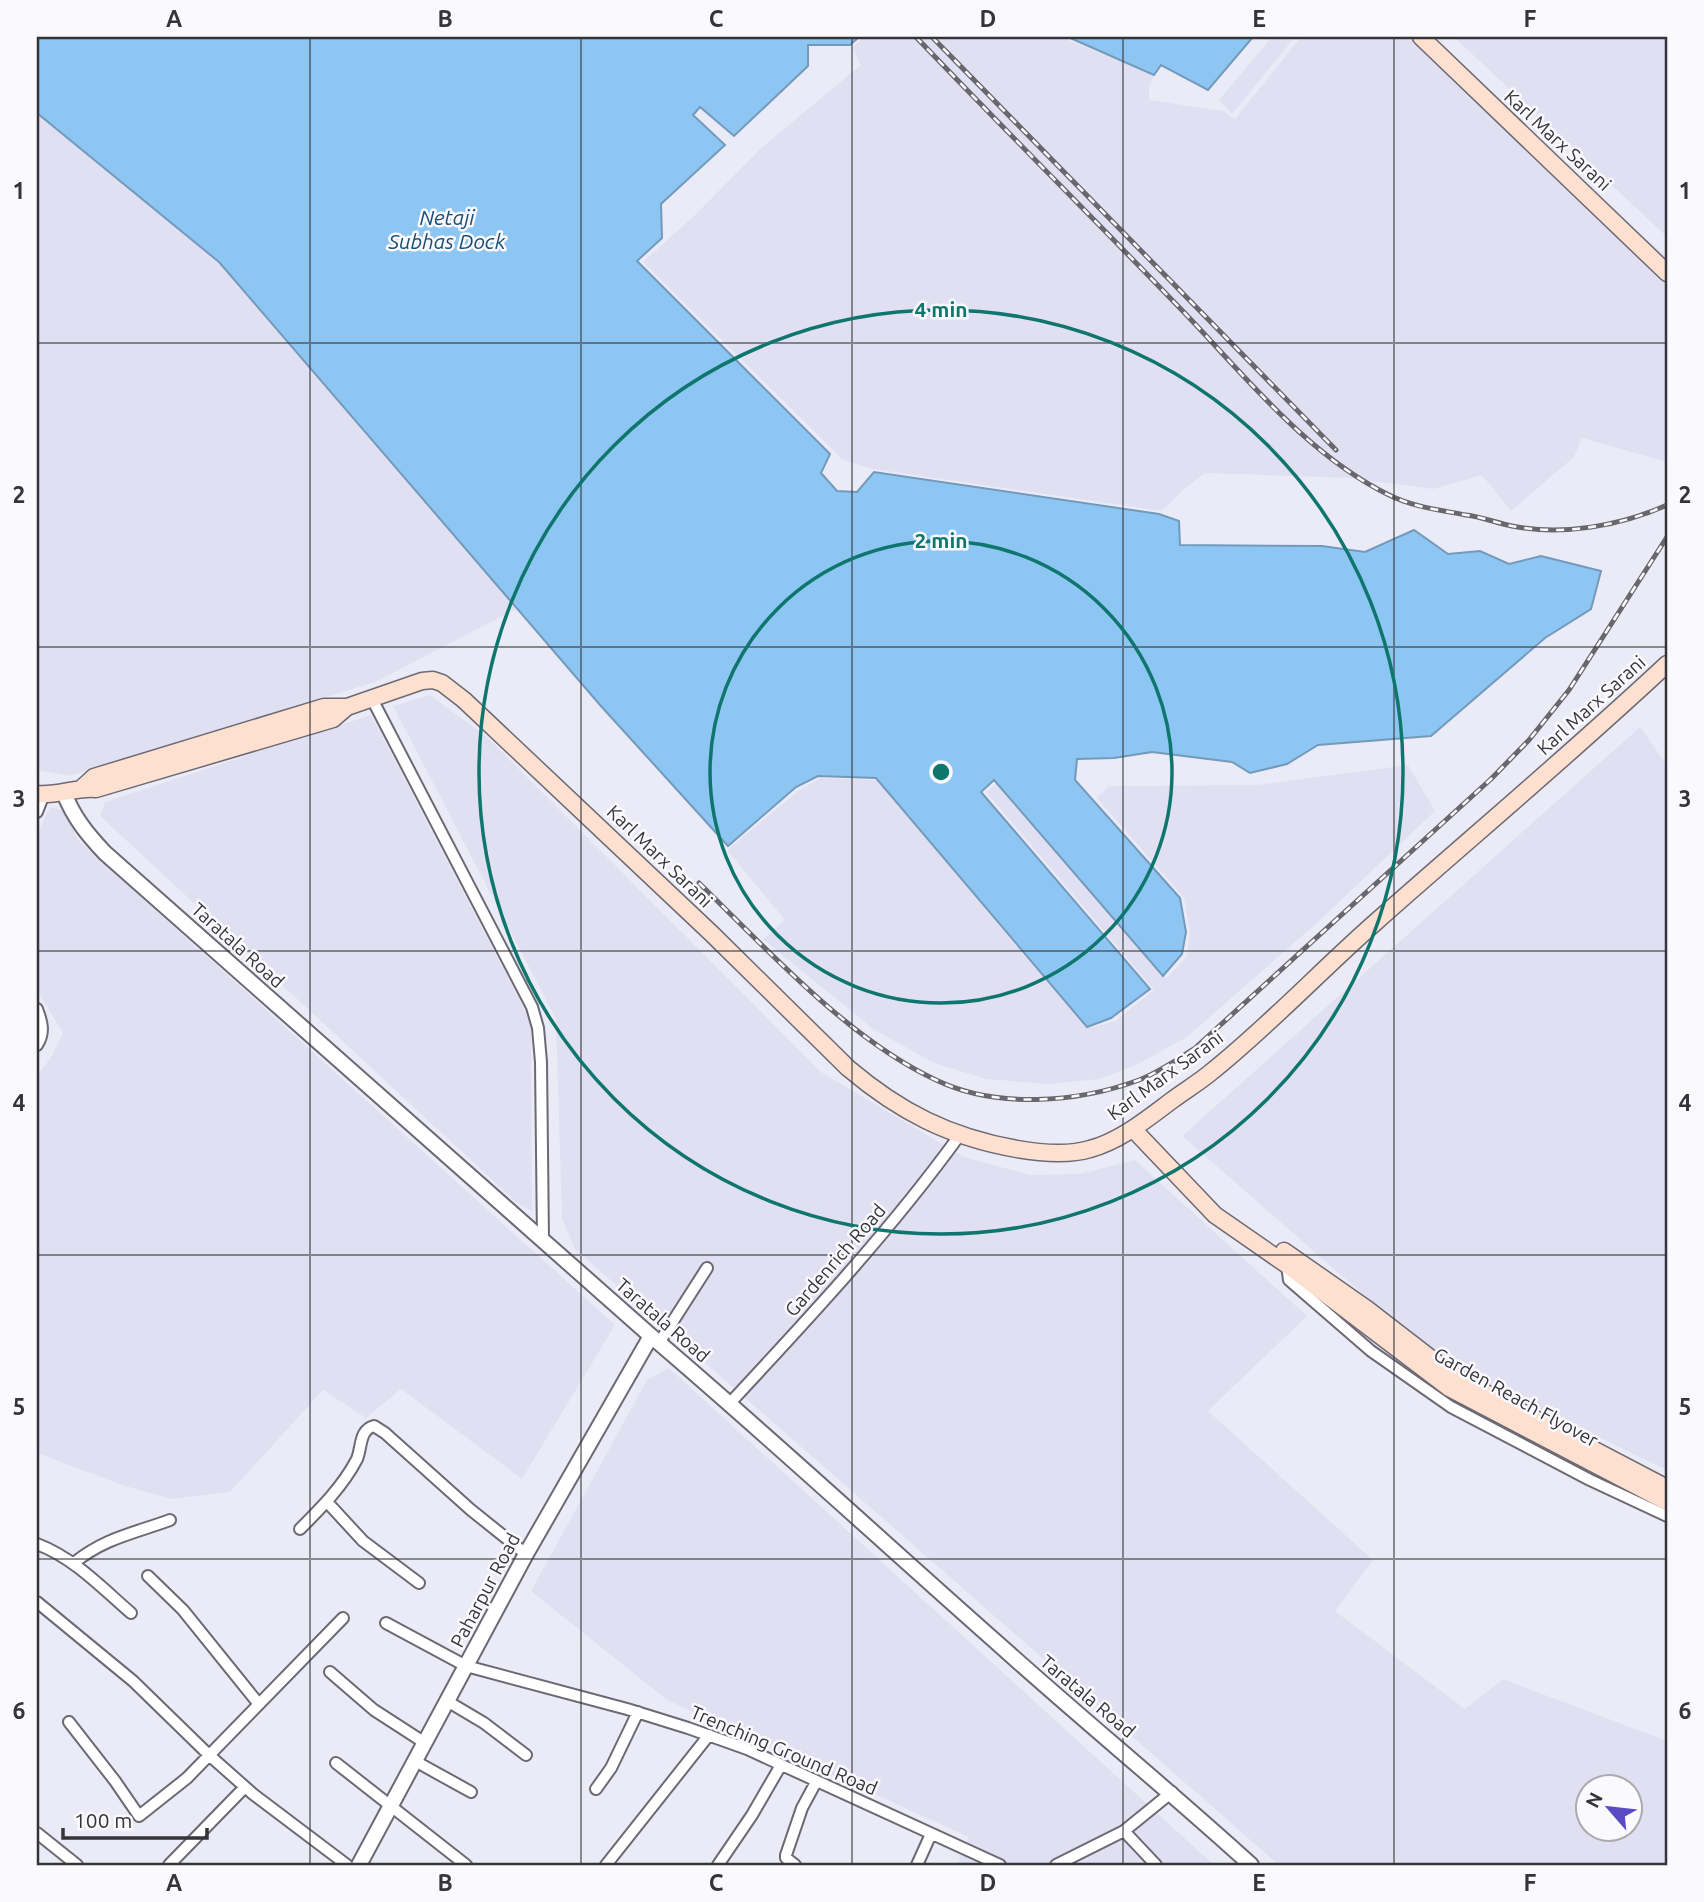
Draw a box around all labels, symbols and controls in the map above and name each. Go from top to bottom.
text: A [166,6,182,31]
text: B [437,6,453,31]
text: C [709,6,724,31]
text: D [980,6,996,31]
text: E [1252,6,1266,31]
text: F [1524,6,1537,31]
street label: Karl Marx Sarani [1500,85,1616,195]
text: 1 [13,178,25,203]
text: 1 [1679,178,1691,203]
water label: Netaji Subhas Dock [388,205,506,253]
text: 4 min [914,297,968,321]
text: 2 [13,482,25,507]
text: 2 [1679,482,1691,507]
text: 2 min [914,528,968,552]
street label: Karl Marx Sarani [1532,651,1650,759]
centre of rings [929,760,953,784]
text: 3 [13,786,25,811]
text: 3 [1679,786,1691,811]
street label: Karl Marx Sarani [603,800,717,912]
street label: Taratala Road [187,898,289,992]
street label: Karl Marx Sarani [1103,1026,1227,1124]
text: 4 [13,1090,26,1115]
text: 4 [1679,1090,1692,1115]
street label: Gardenrich Road [780,1199,890,1321]
street label: Taratala Road [612,1273,714,1367]
street label: Garden Reach Flyover [1430,1343,1602,1451]
text: 5 [13,1394,25,1419]
text: 5 [1679,1394,1691,1419]
street label: Paharpur Road [446,1529,524,1651]
street label: Taratala Road [1036,1650,1140,1742]
text: 6 [13,1698,26,1723]
text: 6 [1679,1698,1692,1723]
street label: Trenching Ground Road [687,1701,881,1799]
north arrow [1574,1772,1644,1842]
text: N [1581,1789,1607,1811]
scale bar [63,1797,206,1841]
text: 100 m [74,1808,132,1832]
text: A [166,1870,182,1895]
text: B [437,1870,453,1895]
text: C [709,1870,724,1895]
text: D [980,1870,996,1895]
text: E [1252,1870,1266,1895]
text: F [1524,1870,1537,1895]

